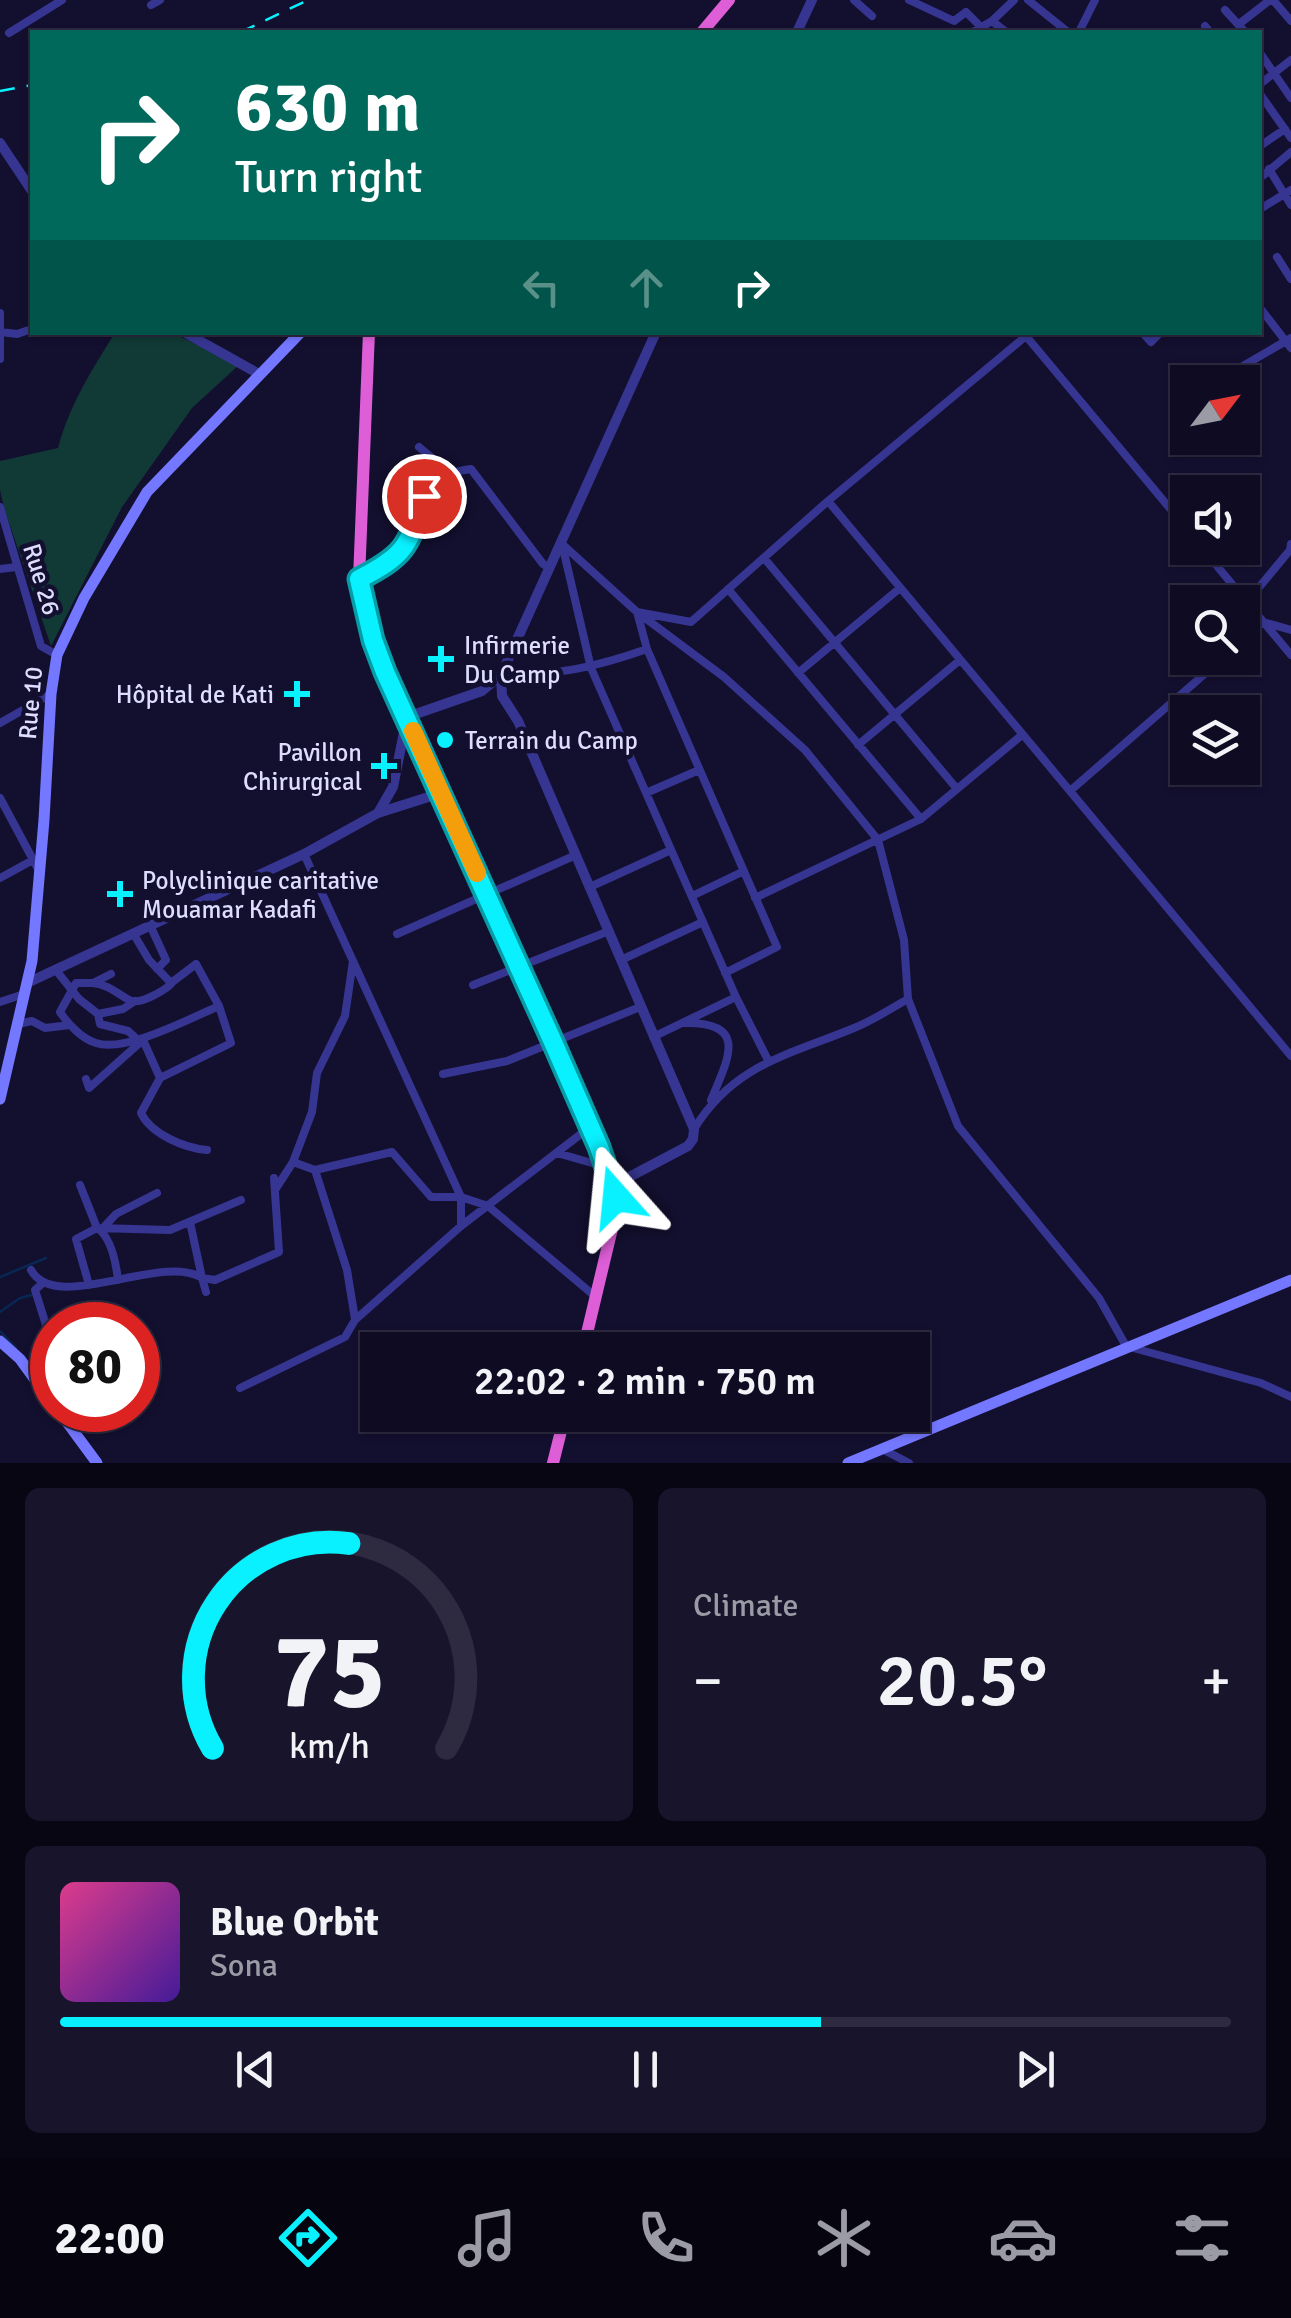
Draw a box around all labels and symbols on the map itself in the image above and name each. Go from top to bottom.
north arrow [1170,365,1260,455]
pin [382,454,467,539]
street label: Rue 26 [16,540,67,619]
place label: Infirmerie Du Camp [464,630,570,690]
marker: Infirmerie Du Camp [428,646,454,672]
street label: Rue 10 [12,665,49,741]
place label: Hôpital de Kati [116,679,274,710]
marker: Hôpital de Kati [284,681,310,707]
place label: Terrain du Camp [465,725,638,756]
marker: Terrain du Camp [434,729,456,751]
place label: Pavillon Chirurgical [243,737,362,797]
marker: Pavillon Chirurgical [371,753,397,779]
place label: Polyclinique caritative Mouamar Kadafi [142,865,379,925]
marker: Polyclinique caritative Mouamar Kadafi [107,881,133,907]
position arrow [564,1145,668,1249]
speed limit sign: 80 [30,1302,160,1432]

